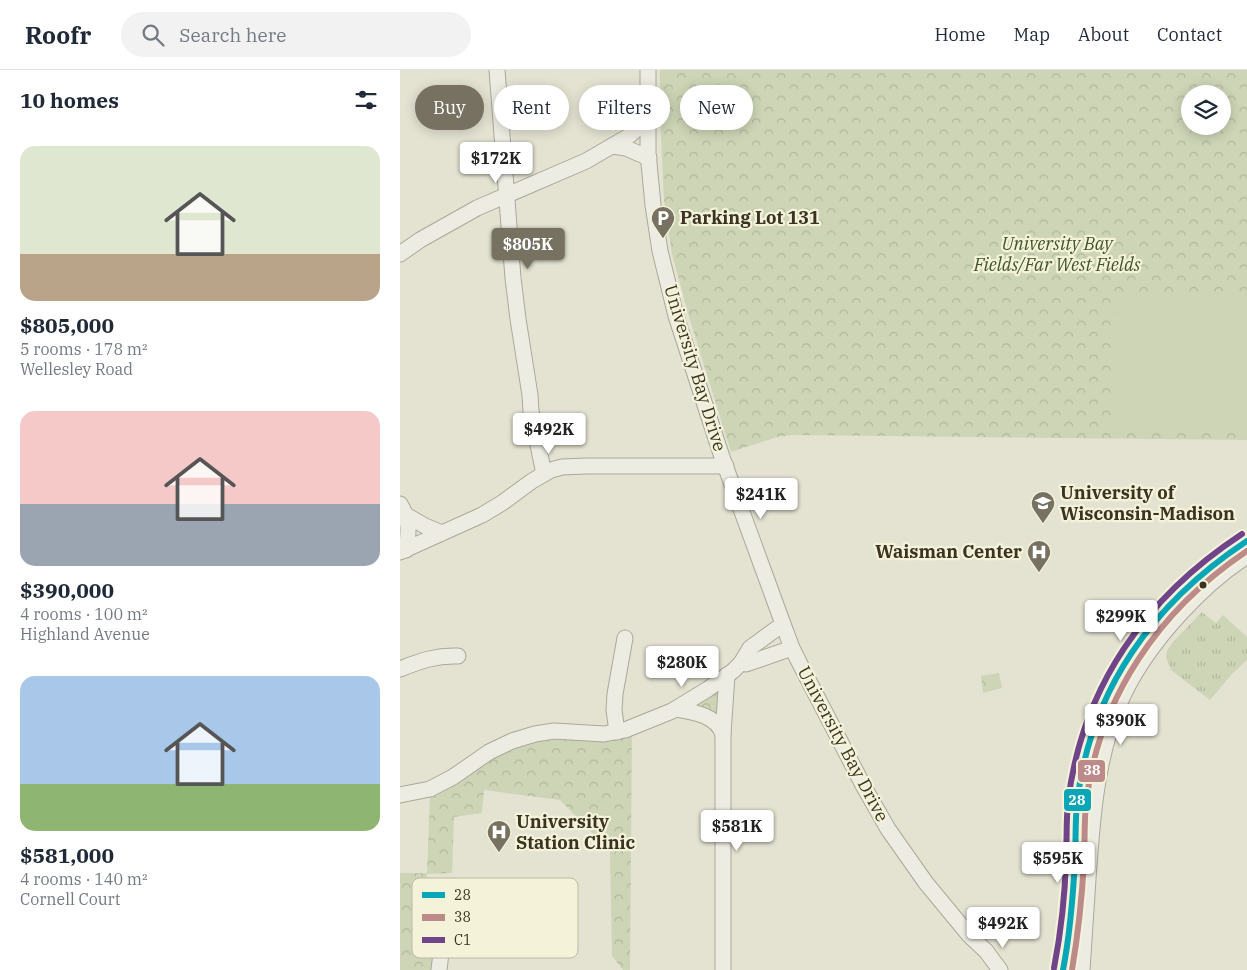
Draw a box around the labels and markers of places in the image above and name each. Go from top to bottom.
pin: $172K [461,142,531,184]
parking icon: Parking Lot 131 [650,205,676,239]
place label: Parking Lot 131 [680,206,820,229]
pin: $805K [493,228,563,270]
pin: $492K [514,412,584,455]
pin: $241K [726,478,796,520]
place label: University of Wisconsin-Madison [1060,481,1235,525]
school or university icon: University of Wisconsin-Madison [1030,490,1056,524]
hospital icon: Waisman Center [1026,539,1052,573]
place label: Waisman Center [875,540,1022,563]
unlabelled marker [1198,580,1208,590]
pin: $299K [1086,600,1156,642]
pin: $280K [647,646,717,688]
pin: $390K [1086,704,1156,746]
place label: University Station Clinic [516,810,636,854]
pin: $581K [702,810,772,852]
hospital icon: University Station Clinic [486,819,512,853]
pin: $595K [1023,842,1093,884]
pin: $492K [968,906,1038,949]

